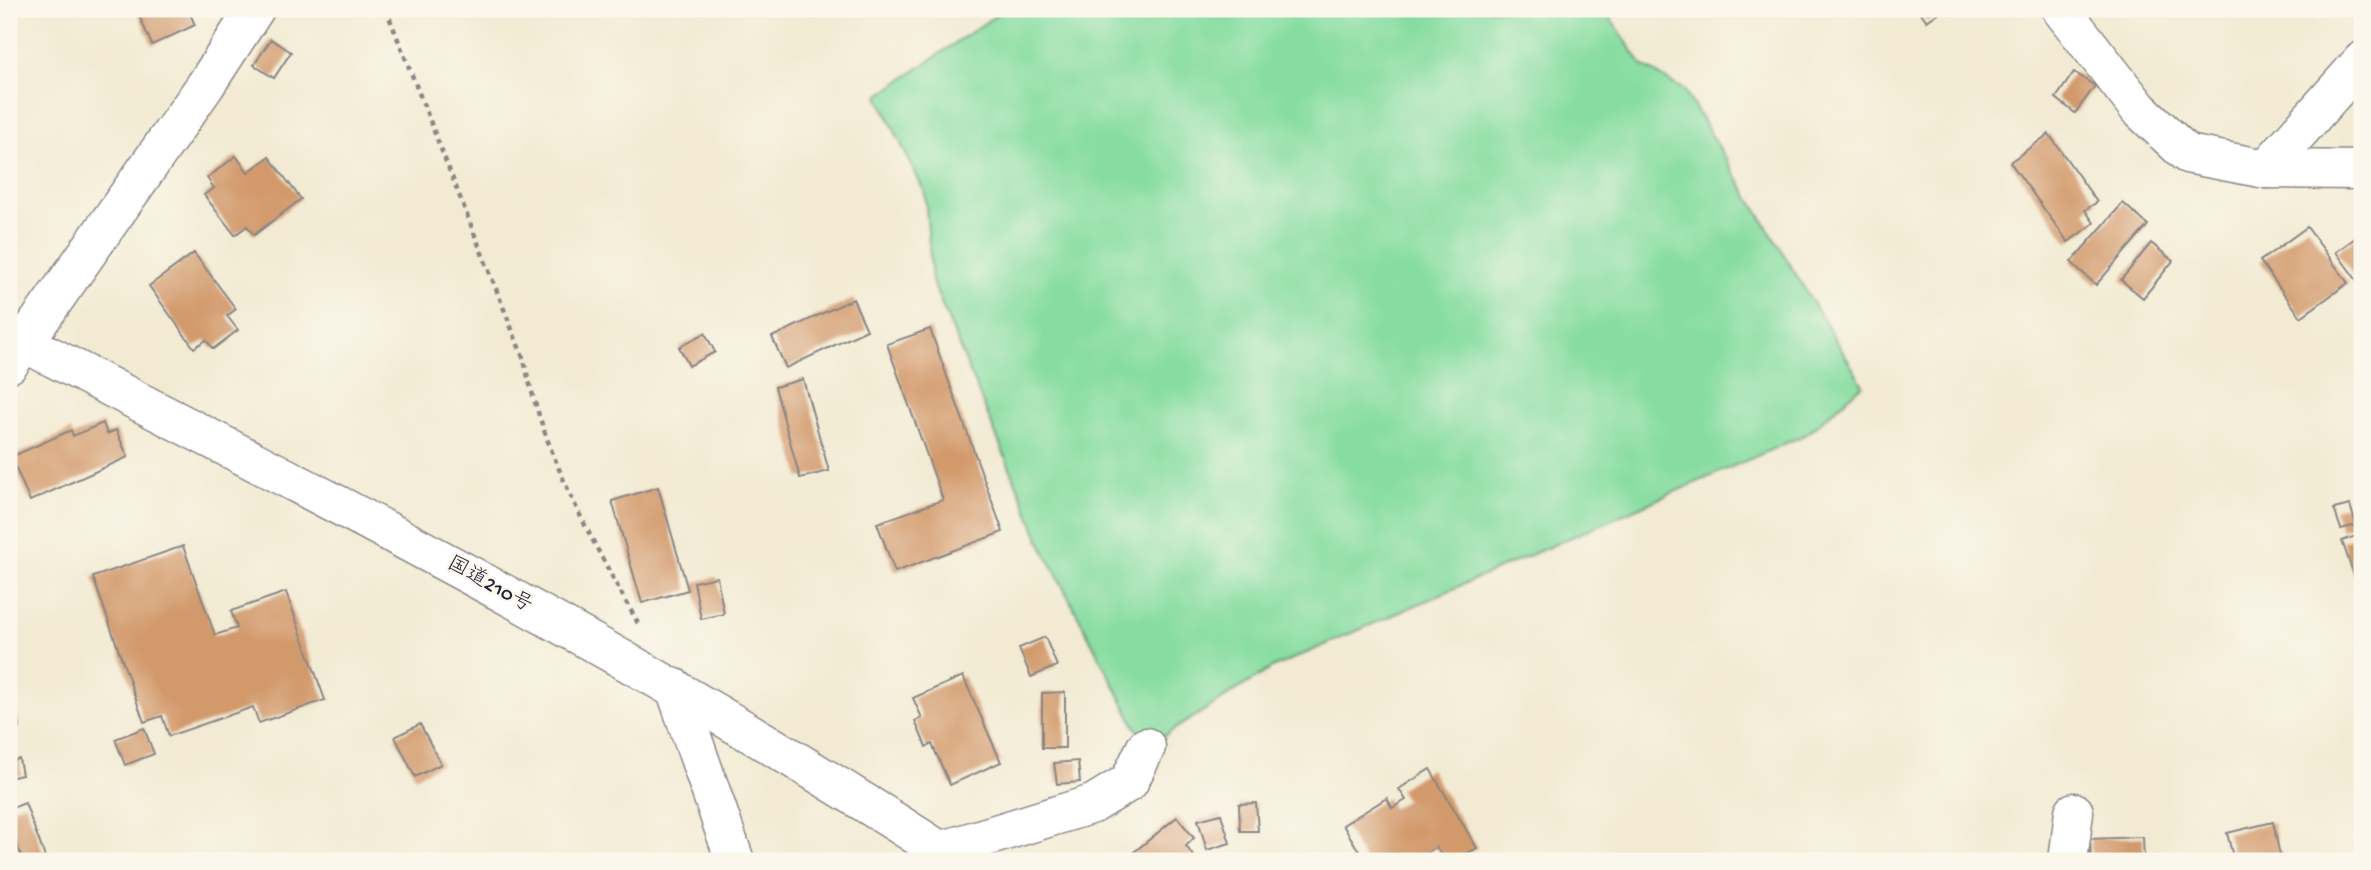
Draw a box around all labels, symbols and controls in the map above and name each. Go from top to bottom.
street label: 国道210号 [442,551,537,620]

